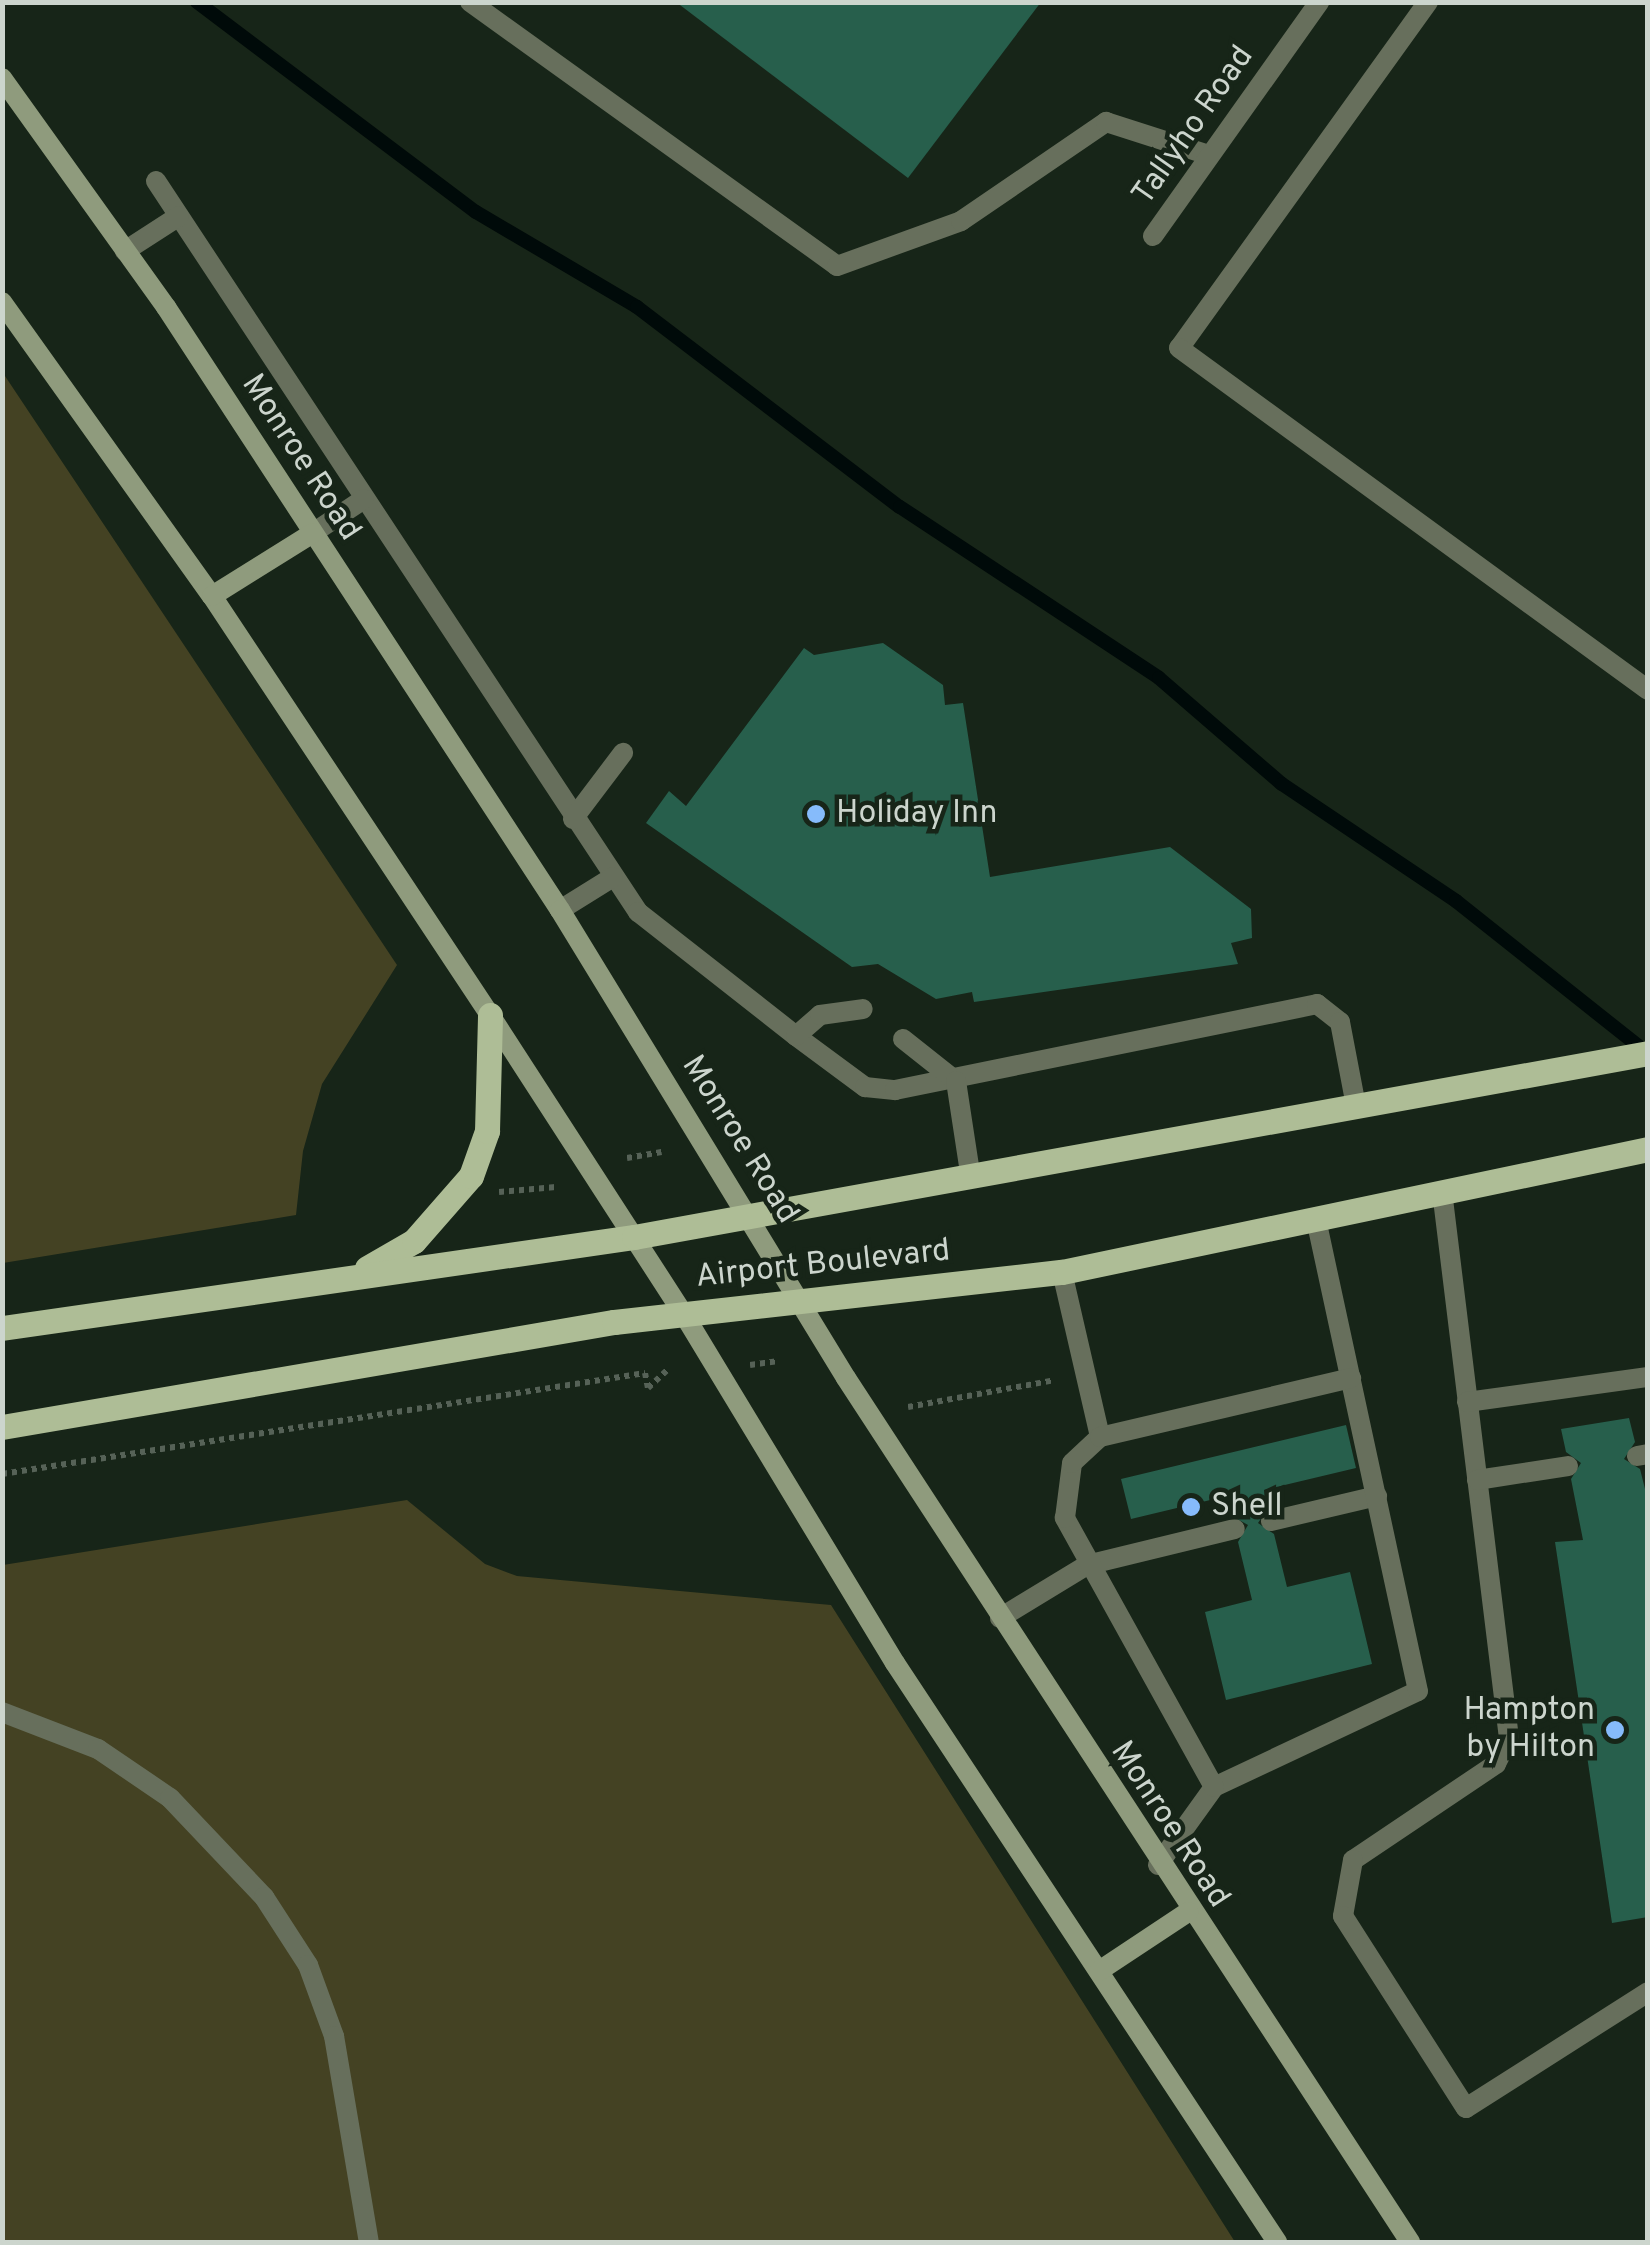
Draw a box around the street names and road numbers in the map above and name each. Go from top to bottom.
street label: Tallyho Road [1125,39,1263,213]
street label: Monroe Road [232,368,368,548]
street label: Monroe Road [672,1049,806,1231]
street label: Airport Boulevard [694,1233,952,1297]
street label: Monroe Road [1101,1735,1237,1915]

